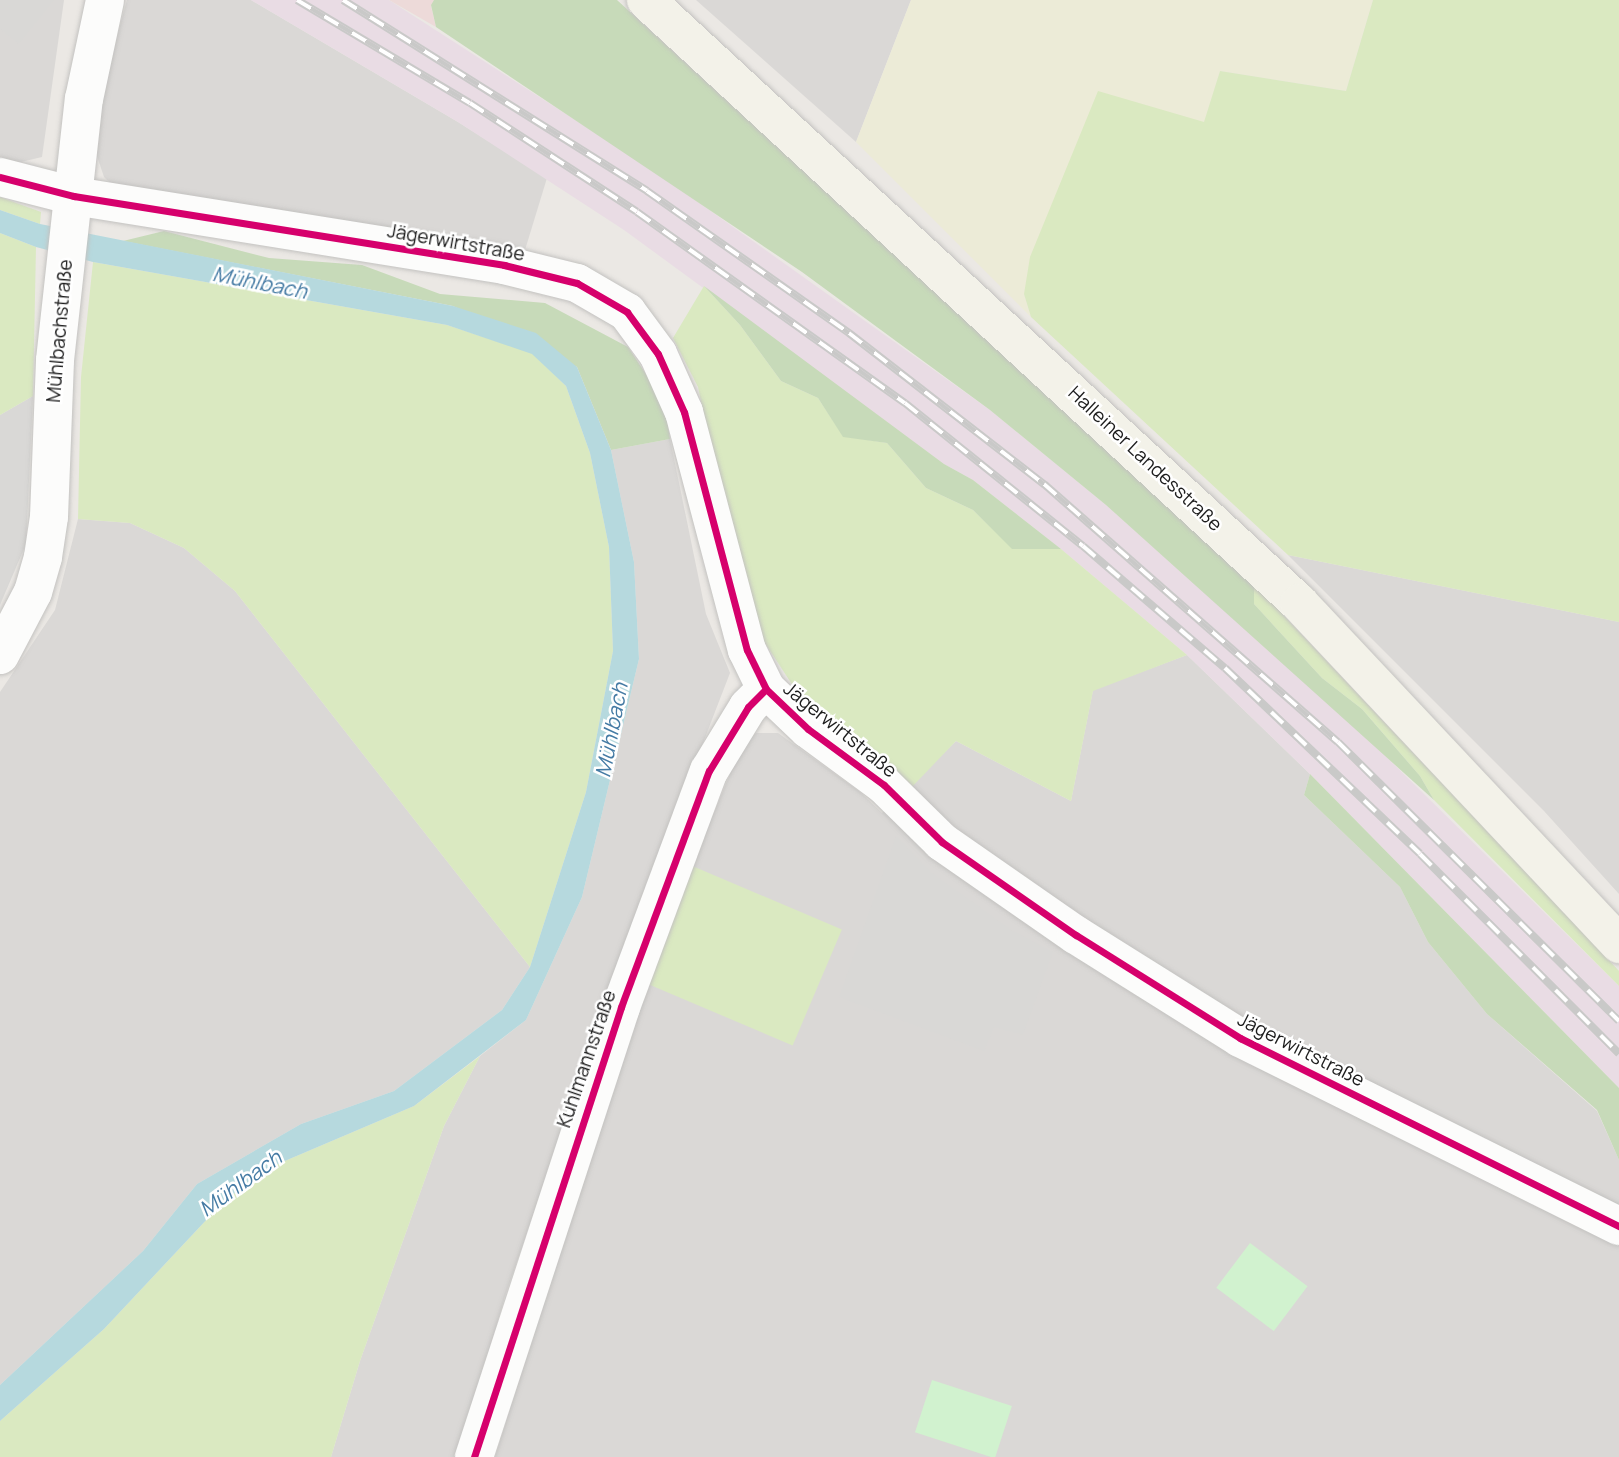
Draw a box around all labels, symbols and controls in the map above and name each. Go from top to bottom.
street label: Jägerwirtstraße [386,220,526,266]
street label: Mühlbachstraße [42,258,78,404]
water label: Mühlbach [211,261,309,303]
street label: Halleiner Landesstraße [1063,382,1227,536]
street label: Jägerwirtstraße [779,677,901,783]
water label: Mühlbach [590,681,632,779]
street label: Kuhlmannstraße [553,987,621,1131]
street label: Jägerwirtstraße [1234,1008,1368,1092]
water label: Mühlbach [194,1145,286,1221]

